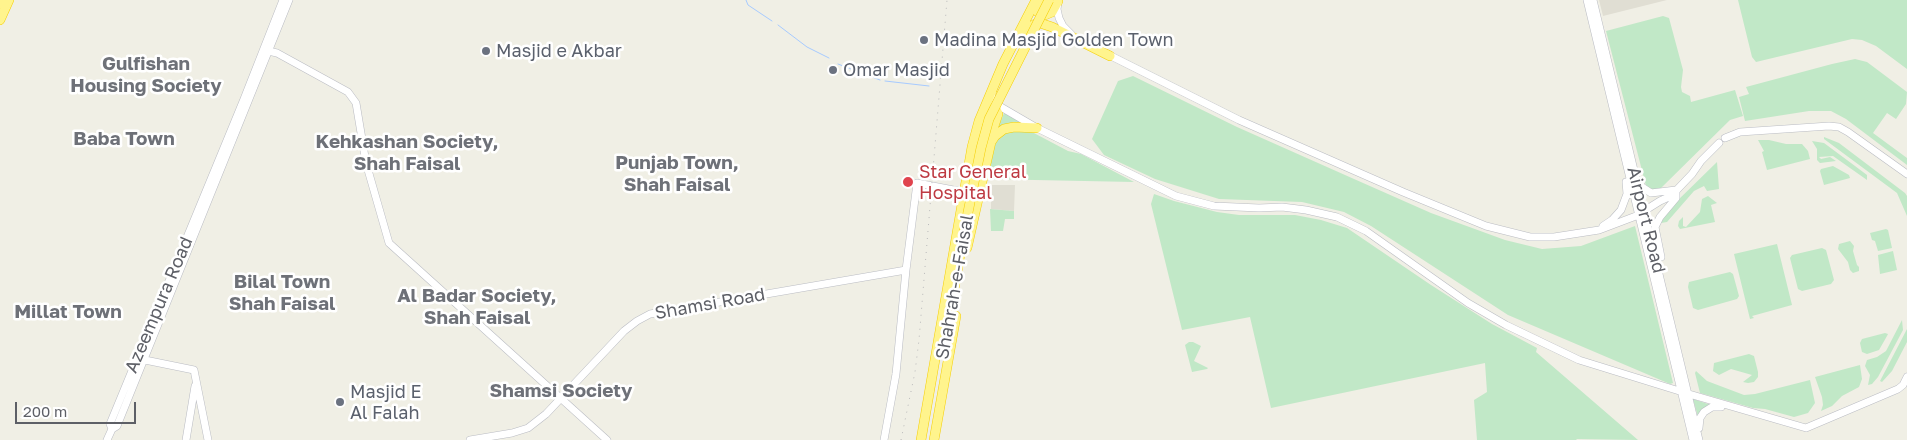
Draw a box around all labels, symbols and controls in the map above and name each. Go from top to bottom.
place label: Madina Masjid Golden Town [934,29,1174,51]
marker: Madina Masjid Golden Town [918,34,930,46]
place label: Masjid e Akbar [496,40,622,62]
marker: Masjid e Akbar [480,45,492,57]
district label: Gulfishan Housing Society [70,53,222,97]
place label: Omar Masjid [843,59,950,81]
marker: Omar Masjid [827,64,839,76]
district label: Baba Town [73,128,175,150]
district label: Kehkashan Society, Shah Faisal [315,131,499,175]
district label: Punjab Town, Shah Faisal [615,152,739,196]
place label: Star General Hospital [919,161,1026,203]
street label: Airport Road [1622,165,1670,275]
marker: Star General Hospital [901,175,915,189]
street label: Shahrah-e-Faisal [932,213,978,361]
street label: Azeempura Road [121,234,197,376]
district label: Bilal Town Shah Faisal [229,271,335,315]
street label: Shamsi Road [653,284,767,324]
district label: Al Badar Society, Shah Faisal [397,285,557,329]
district label: Millat Town [14,301,122,323]
district label: Shamsi Society [489,380,633,402]
place label: Masjid E Al Falah [350,381,421,424]
scale bar [18,392,139,424]
marker: Masjid E Al Falah [334,396,346,408]
text: 200 m [23,402,67,420]

